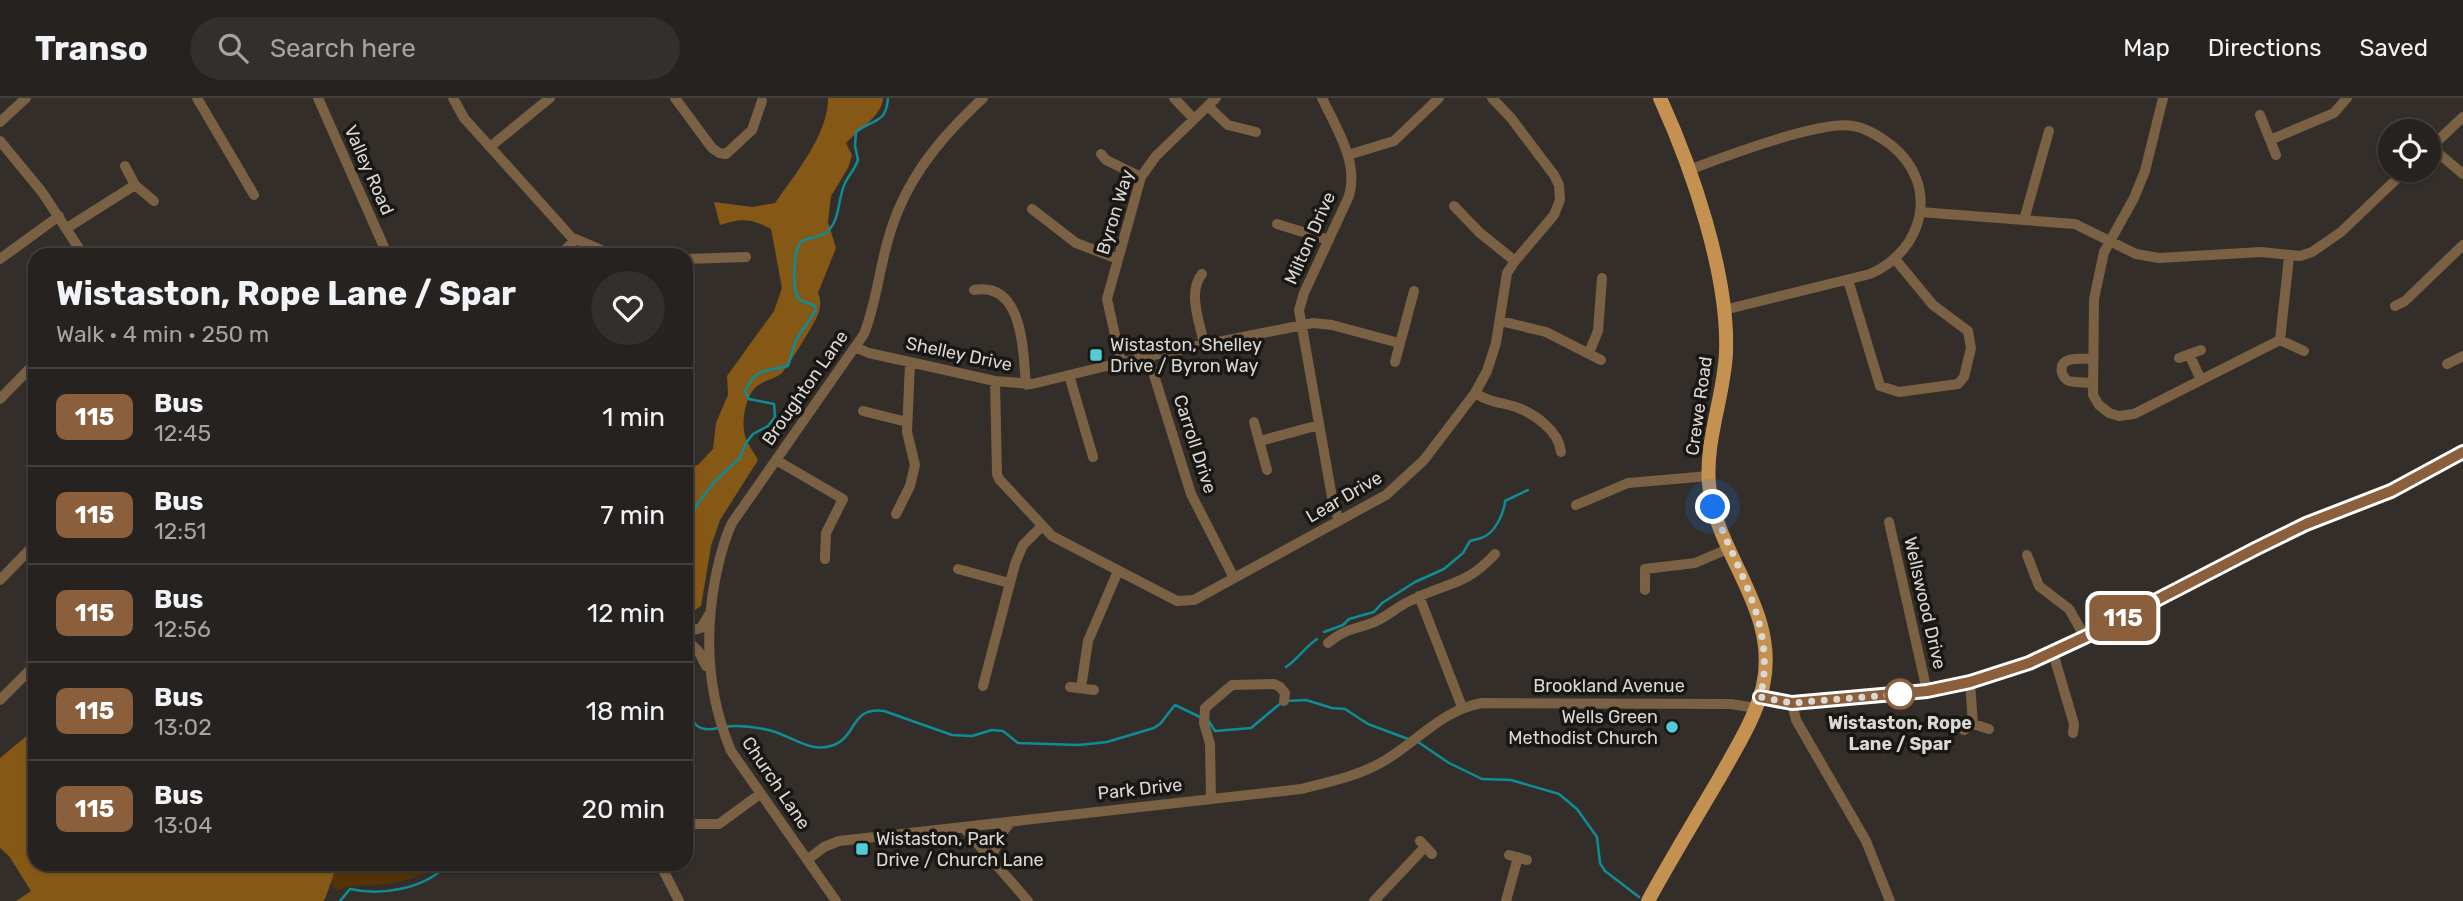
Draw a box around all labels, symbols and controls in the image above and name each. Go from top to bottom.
search box [190,17,680,80]
text: Transo [35,29,148,68]
icon: search [214,29,252,67]
text: Search here [270,33,416,64]
text: Map [2123,34,2170,62]
text: Directions [2208,34,2321,62]
text: Saved [2359,34,2428,62]
map controls [2378,119,2441,182]
button: locate [2378,119,2441,182]
street label: Valley Road [339,122,399,218]
street label: Byron Way [1092,167,1138,257]
street label: Milton Drive [1280,188,1340,288]
button: heart [591,271,665,345]
text: Wistaston, Rope Lane / Spar [56,274,516,313]
text: Walk · 4 min · 250 m [56,320,269,348]
street label: Broughton Lane [757,326,853,450]
street label: Shelley Drive [904,332,1014,376]
place label: Wistaston, Shelley Drive / Byron Way [1110,334,1262,377]
marker: Wistaston, Shelley Drive / Byron Way [1088,347,1104,363]
street label: Crewe Road [1681,355,1717,457]
text: Bus [154,388,203,419]
street label: Carroll Drive [1169,392,1221,496]
text: 1 min [602,402,665,433]
text: 115 [75,403,114,431]
text: 12:45 [154,419,211,447]
street label: Lear Drive [1302,466,1386,528]
text: Bus [154,486,203,517]
your location [1695,489,1730,524]
text: 7 min [600,500,665,531]
text: 115 [75,501,114,529]
text: 12:51 [154,517,206,545]
street label: Wellswood Drive [1899,535,1951,671]
text: Bus [154,584,203,615]
line badge: 115 [2083,595,2163,641]
text: 12 min [587,598,665,629]
text: 115 [75,599,114,627]
text: 115 [2103,604,2143,632]
text: 12:56 [154,615,211,643]
street label: Brookland Avenue [1533,675,1685,697]
marker: Wistaston, Rope Lane / Spar [1885,679,1915,709]
text: Bus [154,682,203,713]
text: 18 min [586,696,665,727]
text: 115 [75,697,114,725]
place label: Wells Green Methodist Church [1508,706,1658,749]
place label: Wistaston, Rope Lane / Spar [1828,712,1972,755]
text: 13:02 [154,713,212,741]
marker: Wells Green Methodist Church [1664,719,1680,735]
street label: Church Lane [737,733,815,833]
street label: Park Drive [1097,774,1183,804]
text: Bus [154,780,203,811]
text: 20 min [582,794,665,825]
text: 115 [75,795,114,823]
text: 13:04 [154,811,212,839]
place label: Wistaston, Park Drive / Church Lane [876,828,1044,871]
marker: Wistaston, Park Drive / Church Lane [854,841,870,857]

